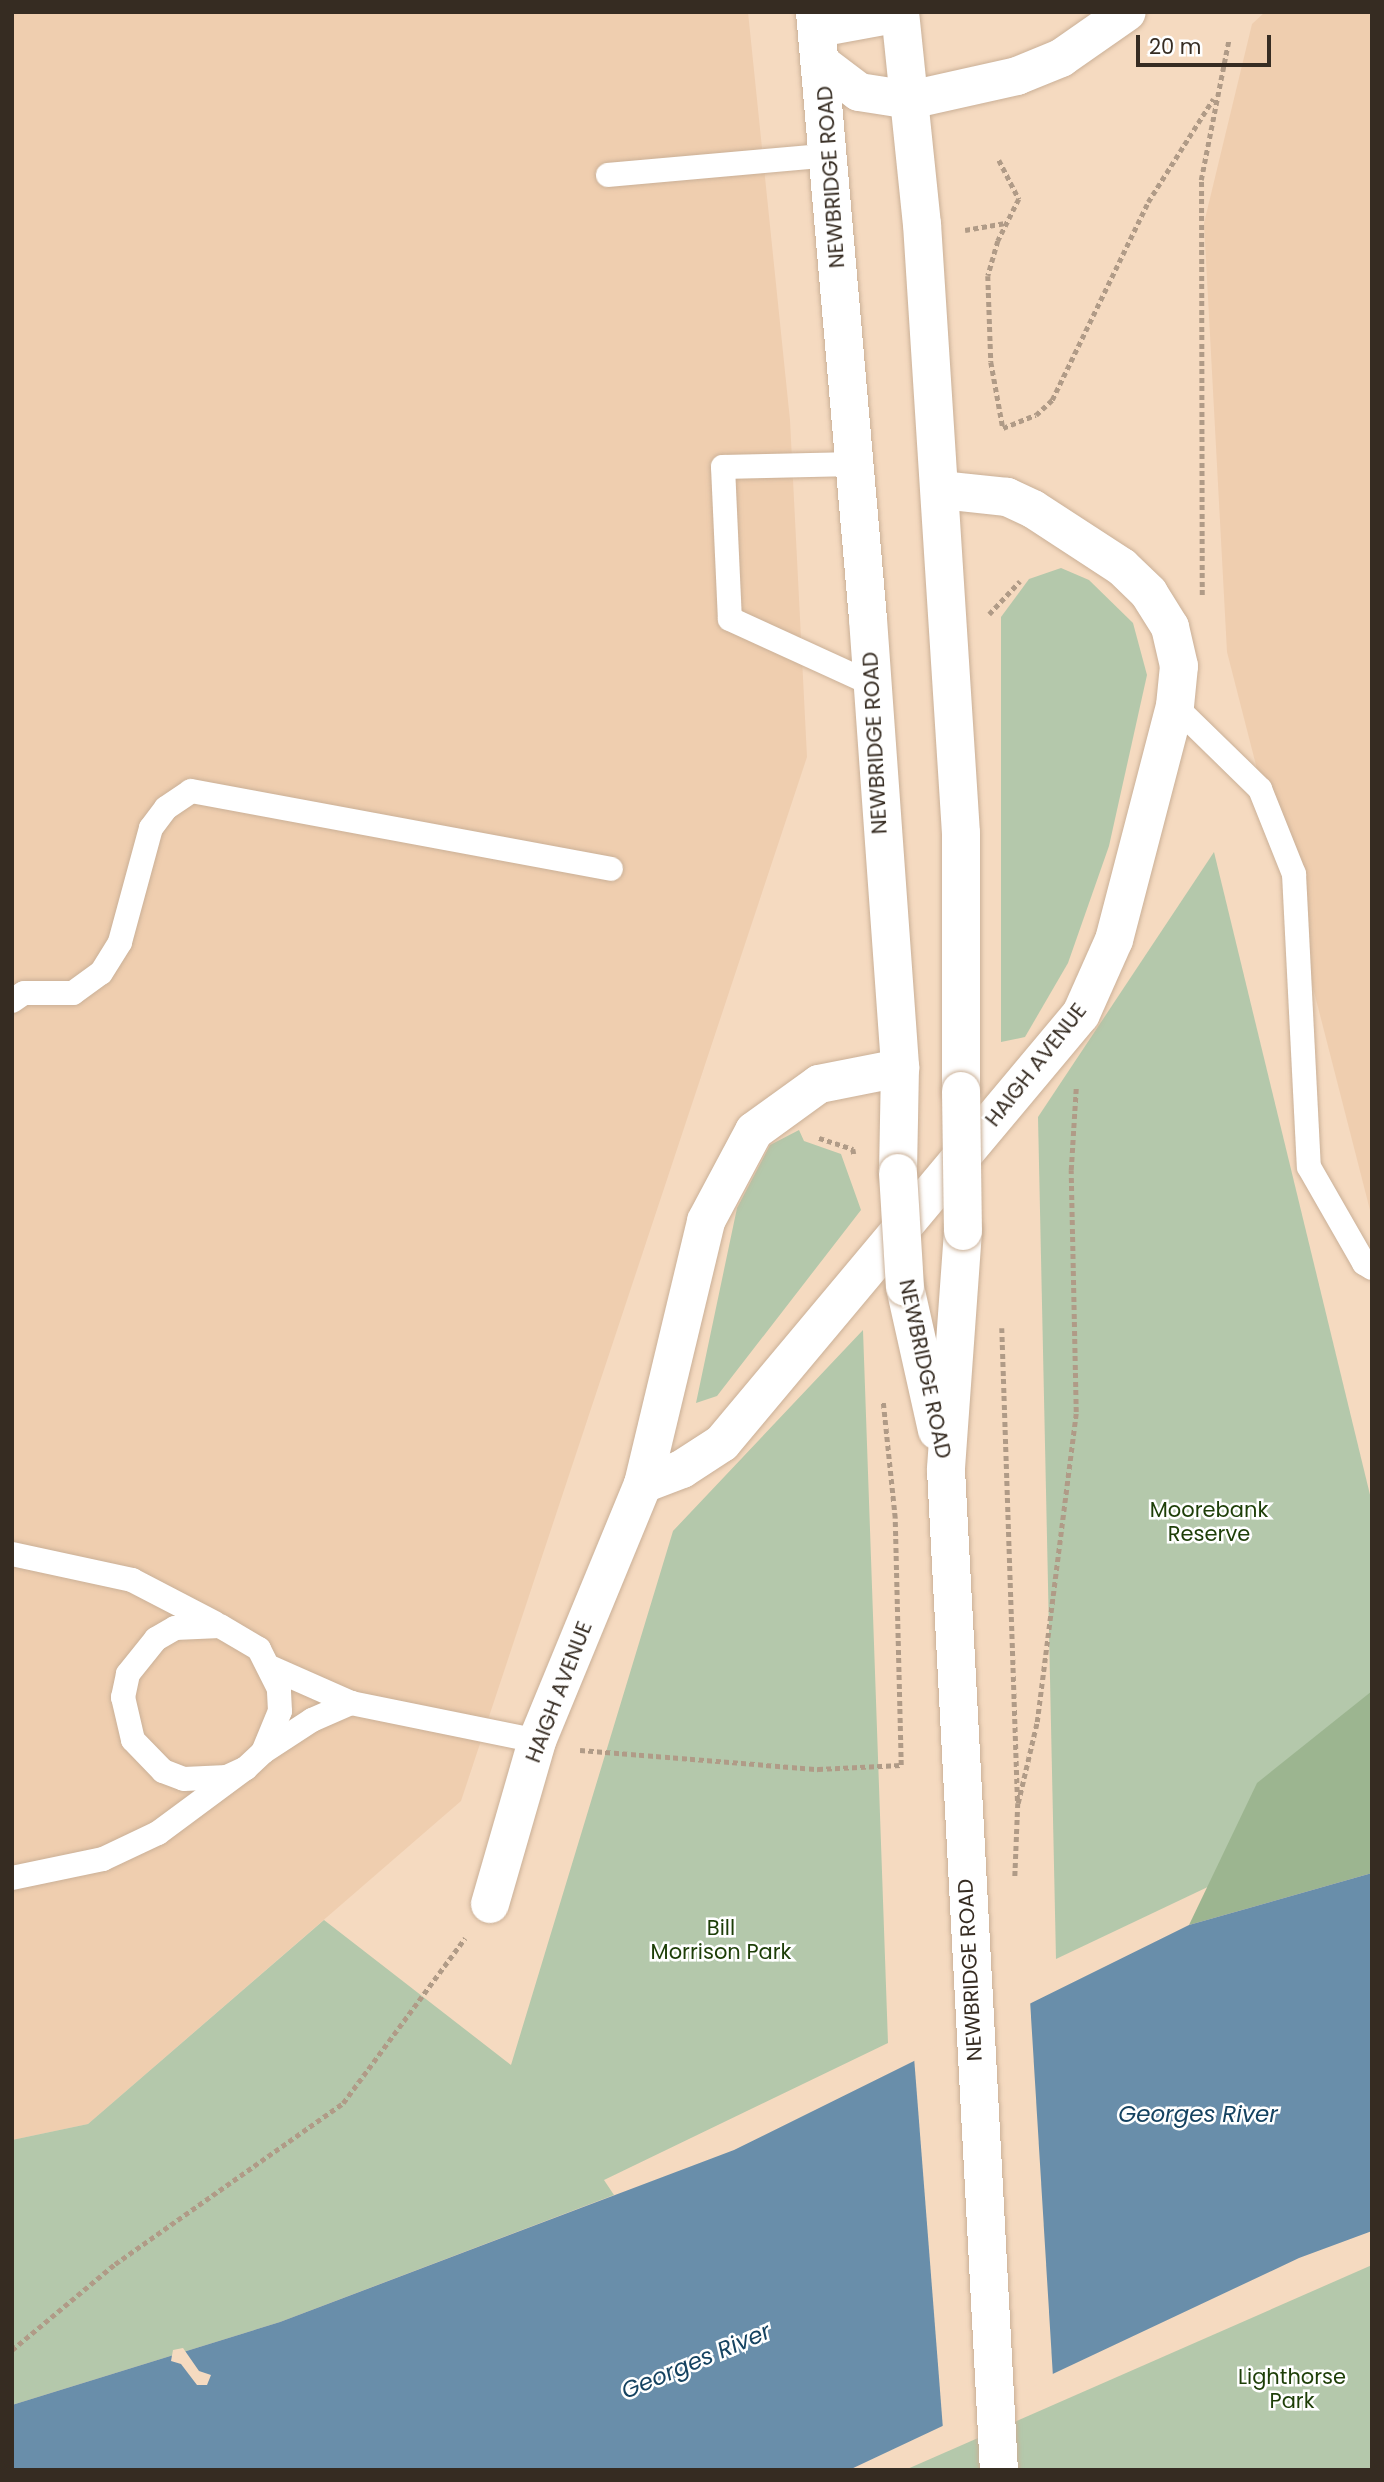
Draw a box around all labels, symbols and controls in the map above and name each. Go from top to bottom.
scale bar [1139,21,1274,65]
text: 20 m [1149,32,1202,61]
street label: NEWBRIDGE ROAD [812,85,850,269]
street label: NEWBRIDGE ROAD [858,651,892,835]
street label: HAIGH AVENUE [980,998,1092,1132]
street label: NEWBRIDGE ROAD [894,1277,956,1461]
park label: Moorebank Reserve [1150,1497,1268,1547]
street label: HAIGH AVENUE [521,1618,597,1766]
street label: NEWBRIDGE ROAD [953,1878,987,2062]
park label: Bill Morrison Park [651,1915,791,1965]
water label: Georges River [1118,2100,1278,2128]
water label: Georges River [617,2317,775,2405]
park label: Lighthorse Park [1238,2364,1346,2414]

